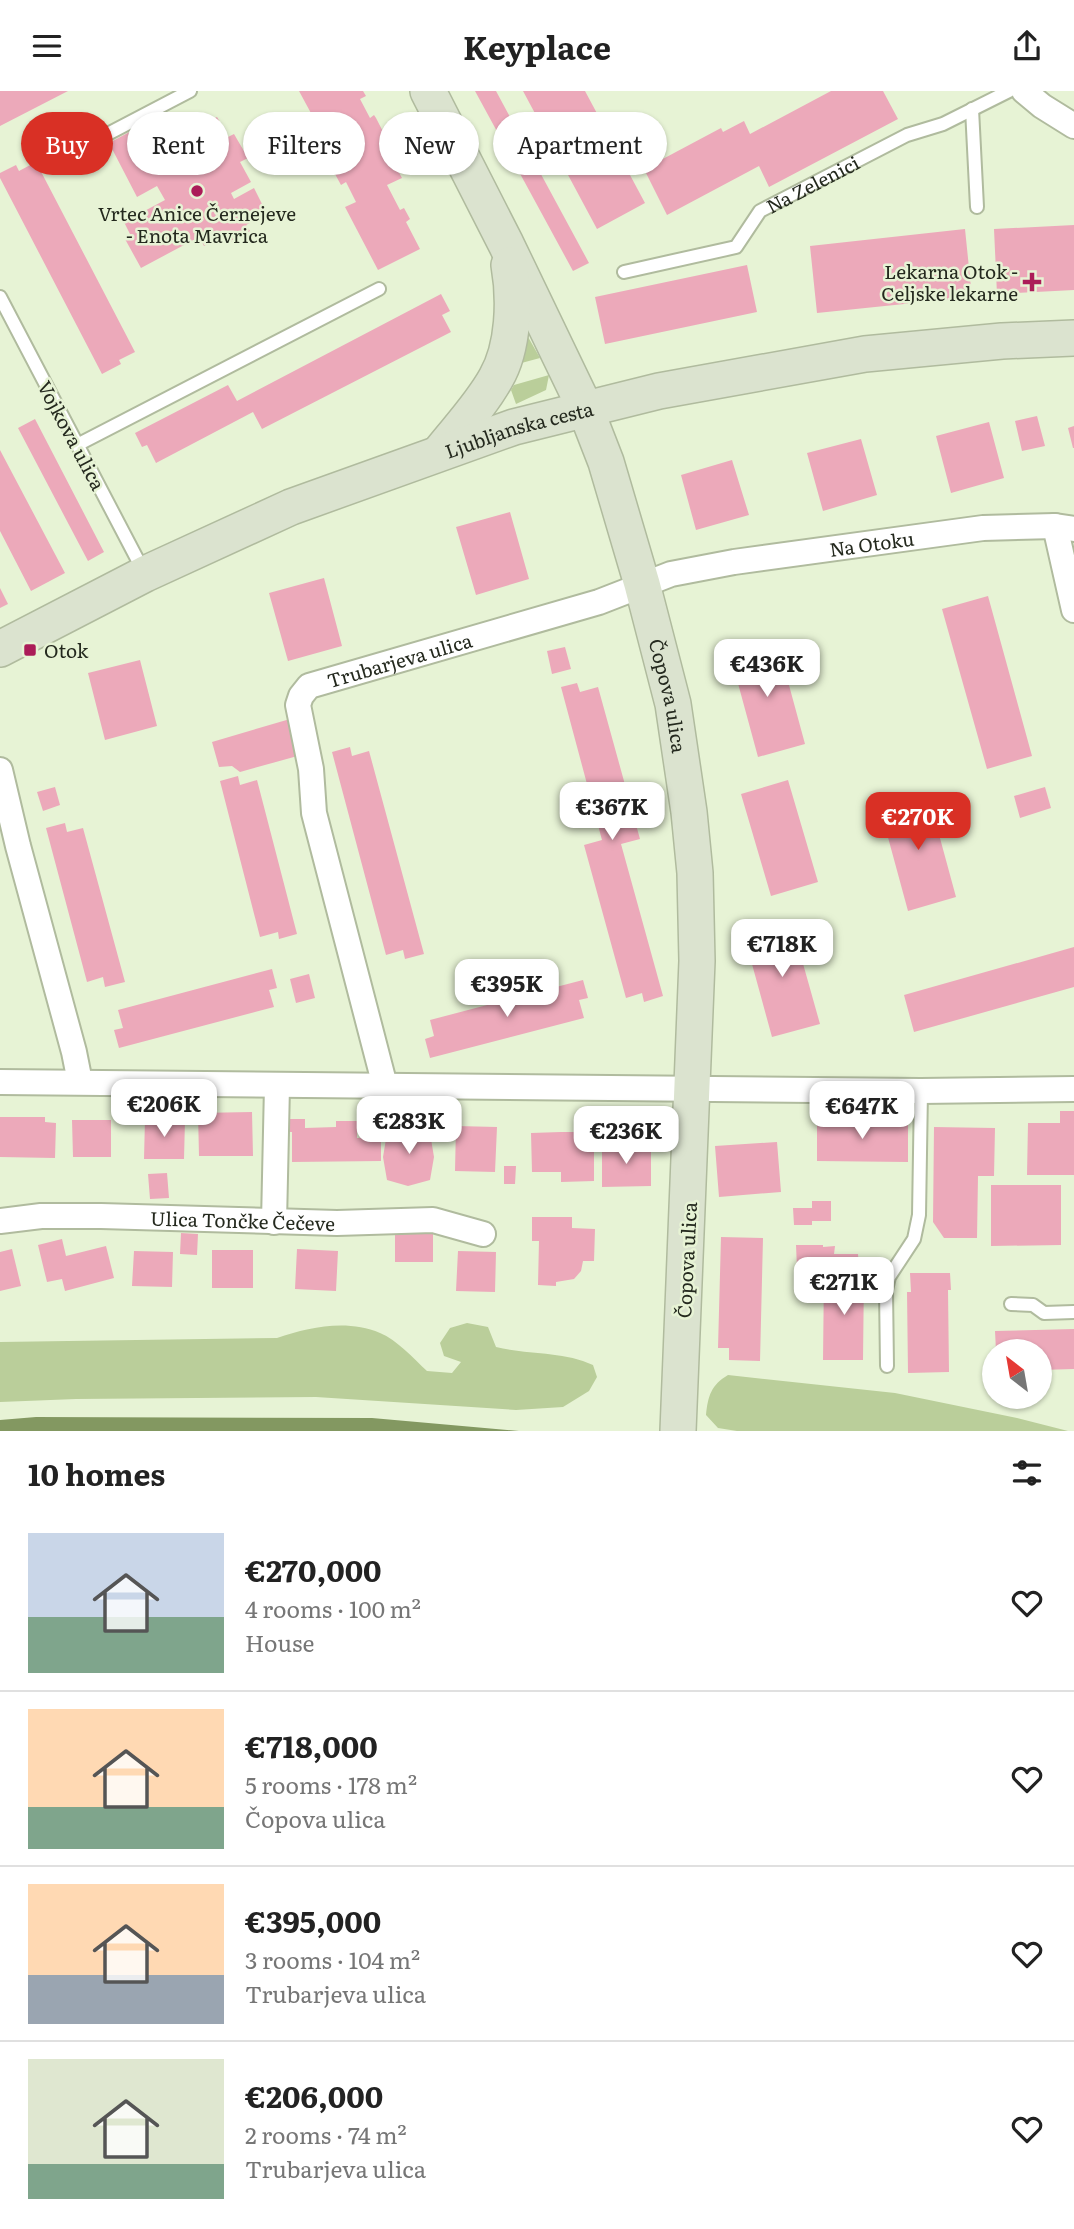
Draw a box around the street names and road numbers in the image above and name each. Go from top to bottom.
street label: Na Zelenici [761,148,864,220]
street label: Vojkova ulica [31,375,113,495]
street label: Ljubljanska cesta [441,394,597,465]
street label: Na Otoku [827,524,916,563]
street label: Trubarjeva ulica [324,625,476,694]
street label: Čopova ulica [643,636,694,756]
street label: Čopova ulica [669,1200,703,1319]
street label: Ulica Tončke Čečeve [150,1203,336,1237]

